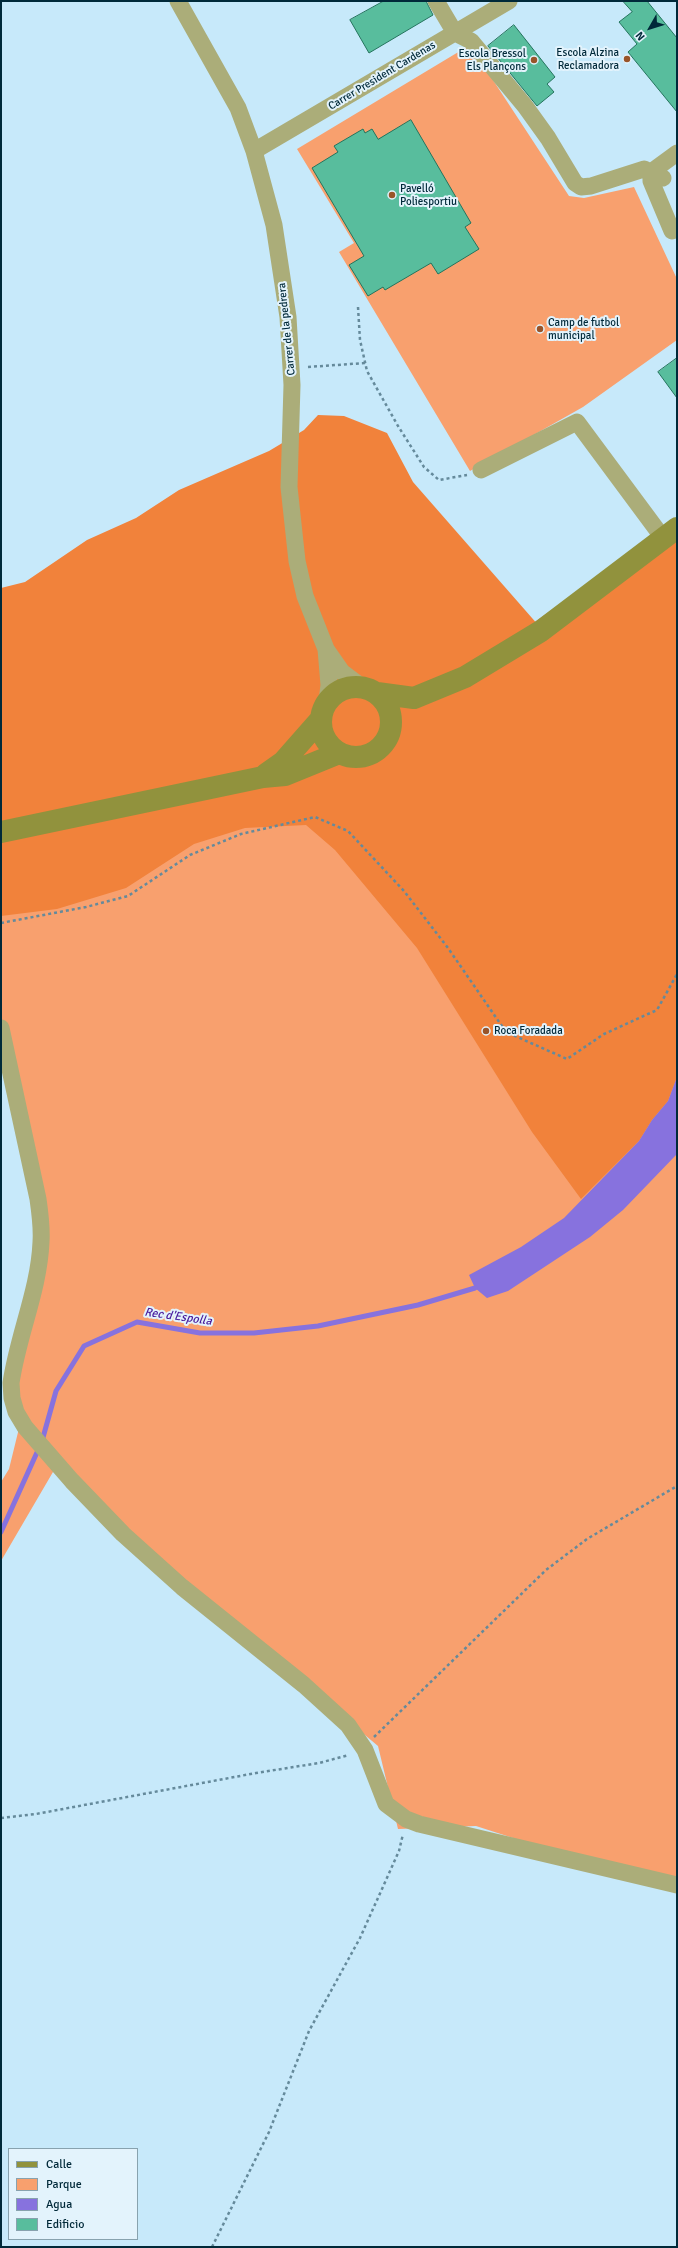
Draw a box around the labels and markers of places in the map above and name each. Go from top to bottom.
place label: Escola Alzina Reclamadora [556,46,619,72]
place label: Escola Bressol Els Plançons [458,47,526,73]
marker: Escola Alzina Reclamadora [622,54,632,64]
marker: Escola Bressol Els Plançons [529,55,539,65]
place label: Pavelló Poliesportiu [400,182,457,208]
marker: Pavelló Poliesportiu [387,190,397,200]
place label: Camp de futbol municipal [548,316,619,342]
marker: Camp de futbol municipal [535,324,545,334]
place label: Roca Foradada [494,1024,563,1038]
marker: Roca Foradada [481,1026,491,1036]

